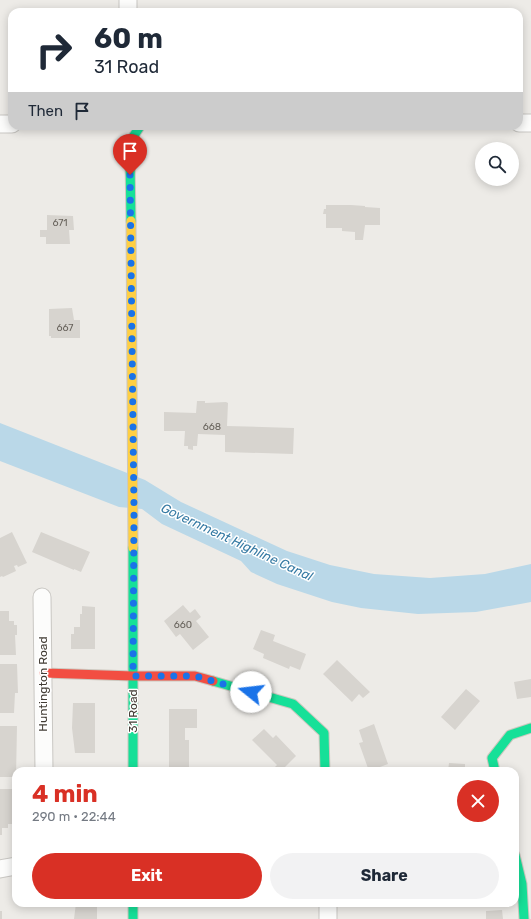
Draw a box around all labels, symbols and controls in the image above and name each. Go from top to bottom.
text: 60 m [94,22,163,55]
icon: right [28,24,80,76]
text: 31 Road [94,56,159,78]
icon: arrive [71,100,93,122]
text: Then [28,102,63,120]
pin [113,134,147,175]
icon: arrive [119,140,141,162]
map controls [475,142,519,186]
button: search [475,142,519,186]
house number: 671 [52,217,68,229]
house number: 667 [57,322,73,334]
house number: 668 [203,421,221,433]
water label: Government Highline Canal [158,500,316,585]
house number: 660 [174,619,192,631]
street label: Huntington Road [36,636,50,732]
position arrow [230,671,272,713]
street label: 31 Road [126,689,140,733]
text: 4 min [32,780,98,808]
button: close [457,780,499,822]
text: 290 m · 22:44 [32,809,116,824]
button: Exit [32,853,262,899]
button: Share [270,853,499,899]

